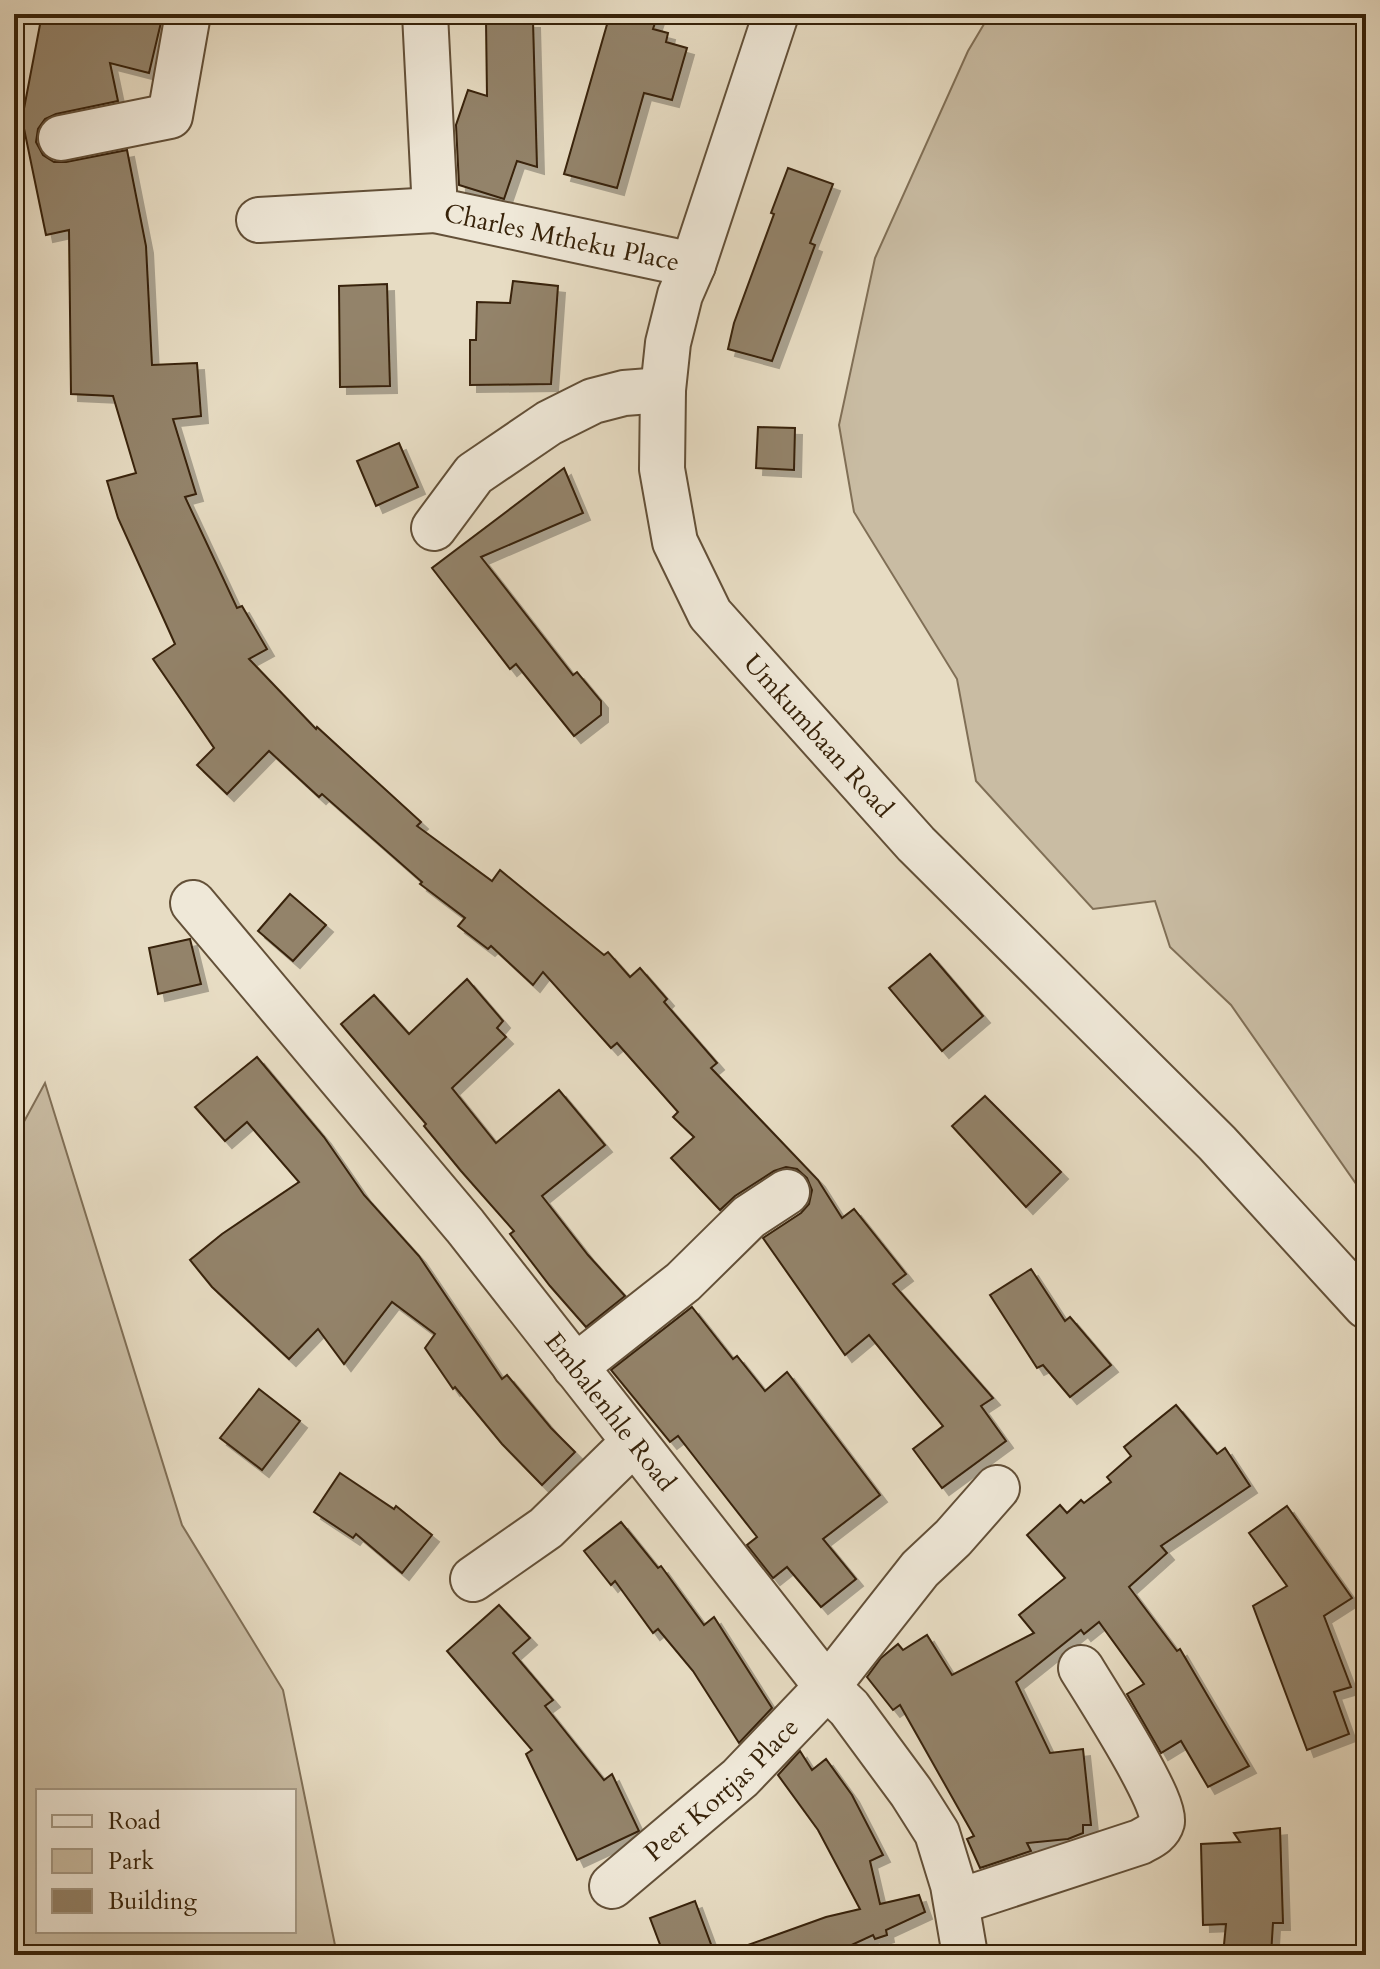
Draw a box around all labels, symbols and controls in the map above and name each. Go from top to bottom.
street label: Charles Mtheku Place [441,195,683,279]
street label: Umkumbaan Road [736,646,902,825]
street label: Embalenhle Road [537,1325,684,1498]
street label: Peer Kortjas Place [637,1710,806,1869]
legend [36,1789,296,1933]
text: Road [108,1805,161,1838]
text: Park [108,1845,154,1878]
text: Building [108,1885,198,1918]

